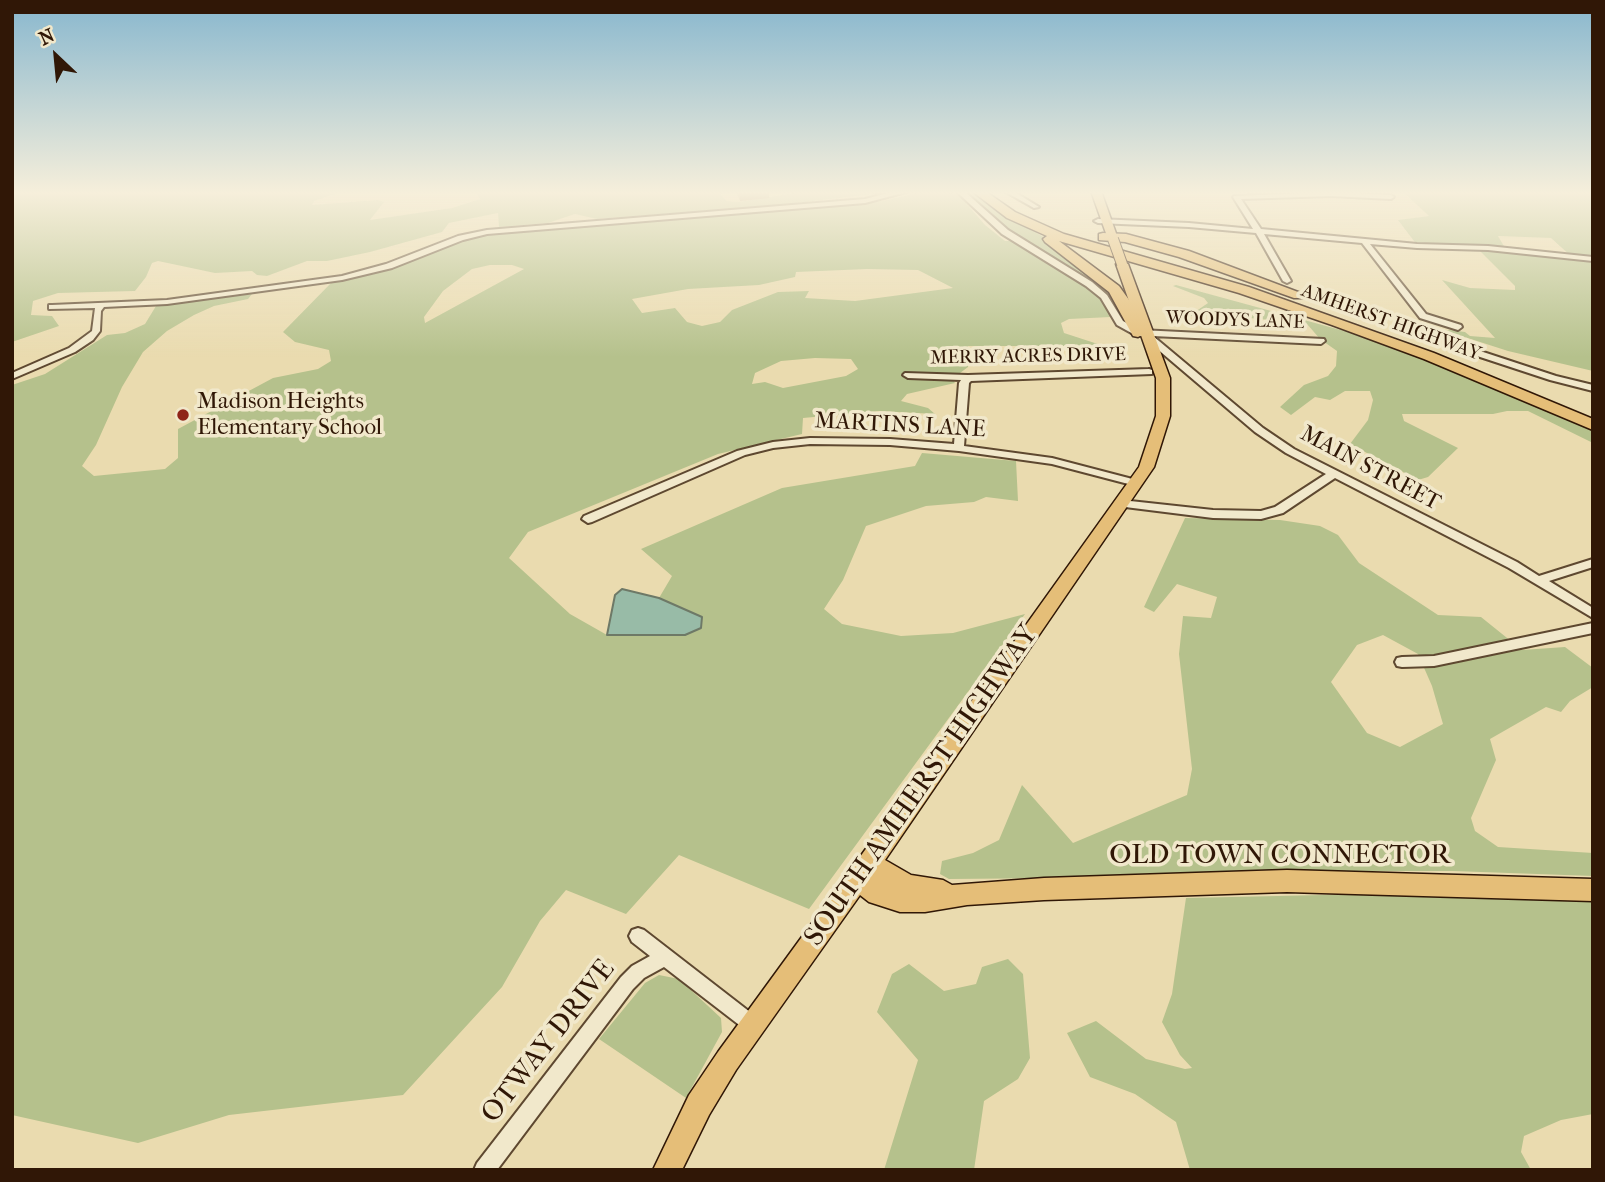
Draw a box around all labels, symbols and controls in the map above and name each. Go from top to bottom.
north arrow [21,21,91,91]
text: N [35,24,58,50]
street label: AMHERST HIGHWAY [1298,280,1484,366]
street label: WOODYS LANE [1165,307,1305,335]
street label: MERRY ACRES DRIVE [930,344,1126,370]
place label: Madison Heights Elementary School [197,388,382,442]
marker: Madison Heights Elementary School [175,407,191,423]
street label: MARTINS LANE [814,408,986,444]
street label: MAIN STREET [1295,420,1445,518]
street label: SOUTH AMHERST HIGHWAY [798,619,1046,953]
street label: OLD TOWN CONNECTOR [1109,839,1451,873]
street label: OTWAY DRIVE [475,954,623,1130]

